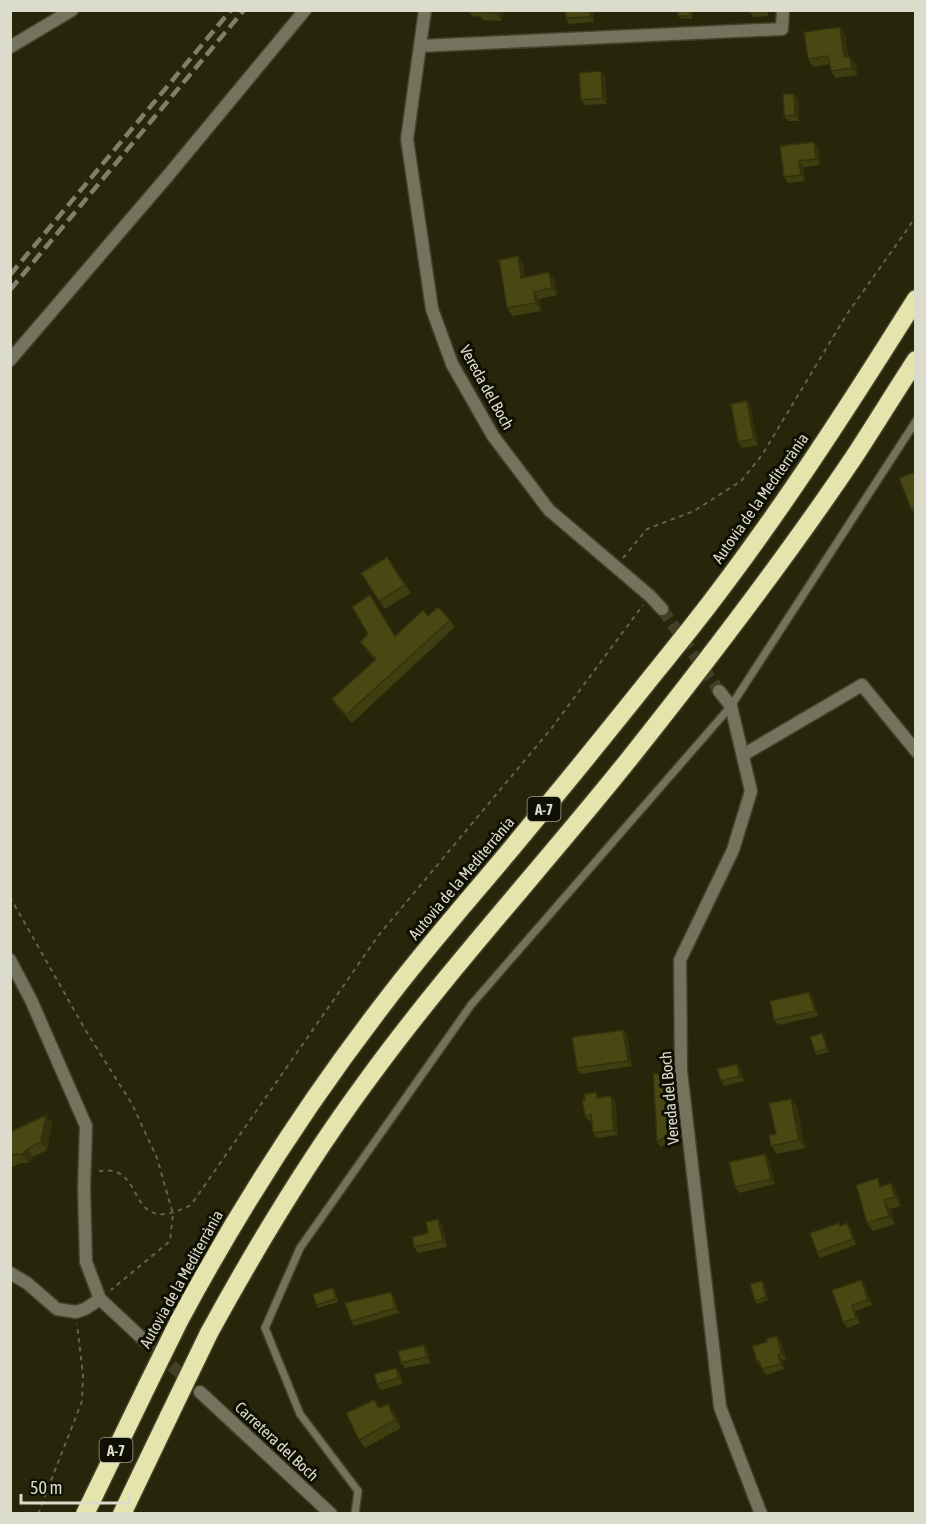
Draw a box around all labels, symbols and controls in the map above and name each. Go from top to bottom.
street label: Vereda del Boch [456,342,518,432]
street label: Autovia de la Mediterrània [708,430,812,566]
road number: A-7 [528,797,560,821]
street label: Autovia de la Mediterrània [404,813,518,943]
street label: Vereda del Boch [656,1050,682,1146]
street label: Autovia de la Mediterrània [136,1207,226,1351]
street label: Carretera del Boch [232,1398,322,1484]
road number: A-7 [100,1438,132,1462]
scale bar [21,1467,129,1505]
text: 50 m [30,1477,62,1498]

